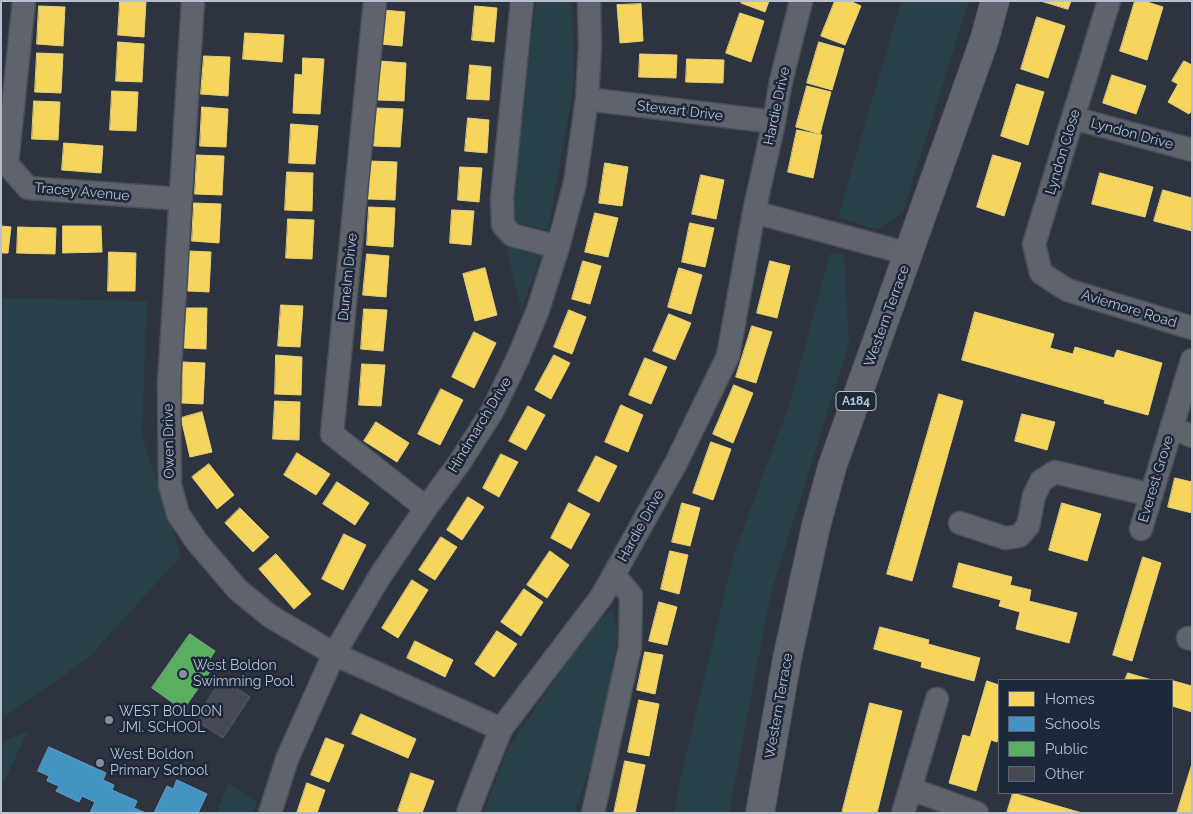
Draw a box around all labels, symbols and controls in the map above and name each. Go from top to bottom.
street label: Hardie Drive [761,65,793,147]
street label: Stewart Drive [636,97,724,125]
street label: Lyndon Close [1042,107,1084,197]
street label: Lyndon Drive [1089,115,1175,153]
street label: Tracey Avenue [34,179,130,205]
street label: Dunelm Drive [335,232,361,322]
street label: Western Terrace [861,263,913,369]
street label: Aviemore Road [1079,286,1179,332]
street label: Hindmarch Drive [445,374,515,476]
road number: A184 [836,392,876,411]
street label: Owen Drive [160,403,178,479]
street label: Everest Grove [1135,434,1177,524]
street label: Hardie Drive [614,487,668,565]
street label: Western Terrace [761,652,797,760]
place label: West Boldon Swimming Pool [193,658,294,690]
marker: West Boldon Swimming Pool [177,668,189,680]
legend [998,679,1173,794]
text: Homes [1045,690,1095,708]
place label: WEST BOLDON JMI. SCHOOL [119,704,222,736]
marker: WEST BOLDON JMI. SCHOOL [103,714,115,726]
text: Schools [1045,715,1100,733]
text: Public [1045,740,1088,758]
place label: West Boldon Primary School [110,747,208,780]
marker: West Boldon Primary School [94,757,106,769]
text: Other [1045,765,1084,783]

